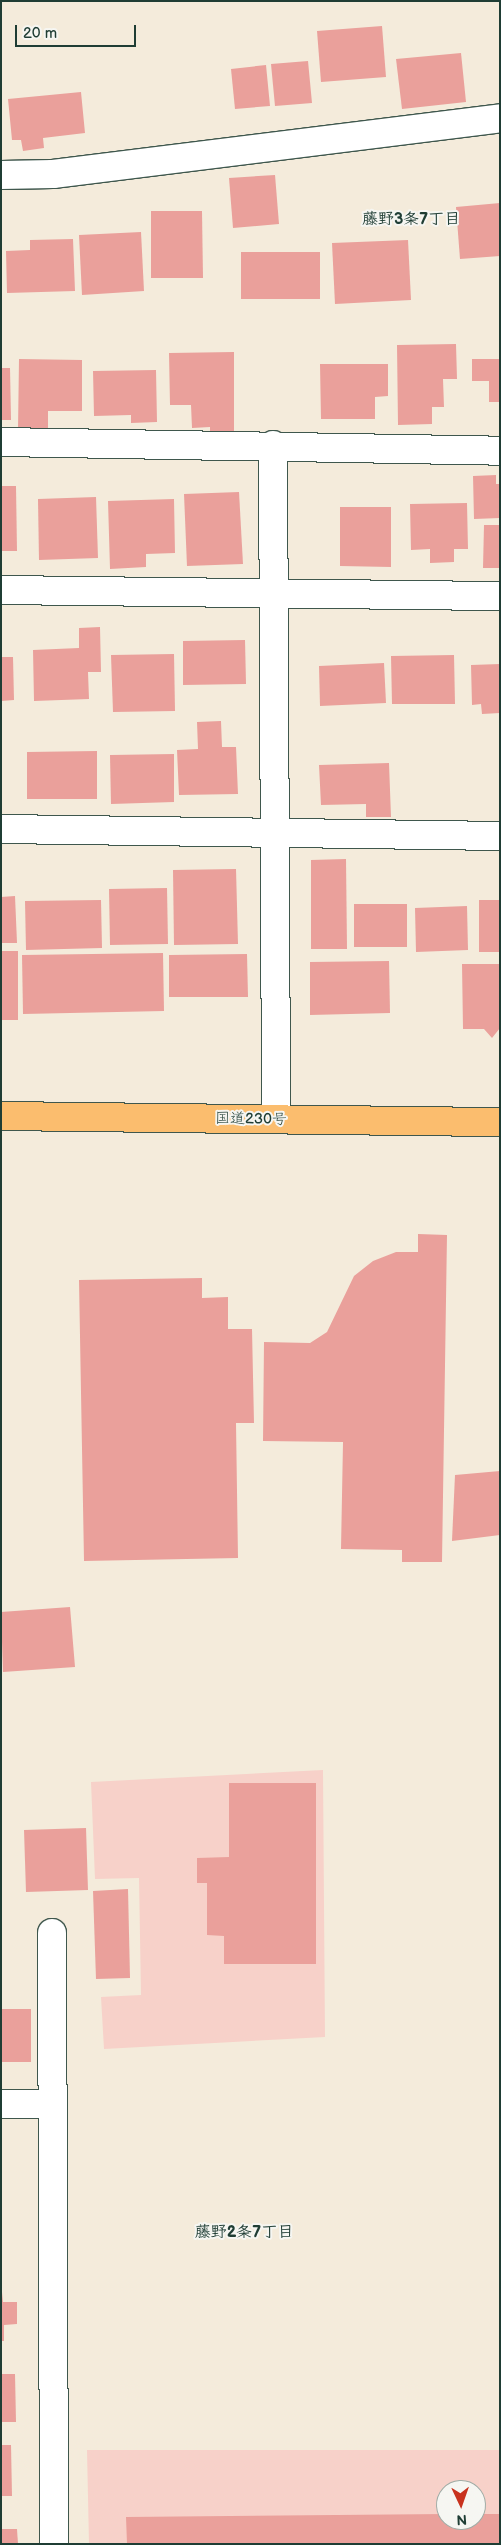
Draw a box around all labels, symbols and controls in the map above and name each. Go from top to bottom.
scale bar [18,15,139,47]
text: 20 m [23,24,57,43]
district label: 藤野3条7丁目 [362,210,460,230]
street label: 国道230号 [215,1109,287,1129]
district label: 藤野2条7丁目 [195,2223,293,2243]
north arrow [436,2480,486,2530]
text: N [456,2511,467,2528]

